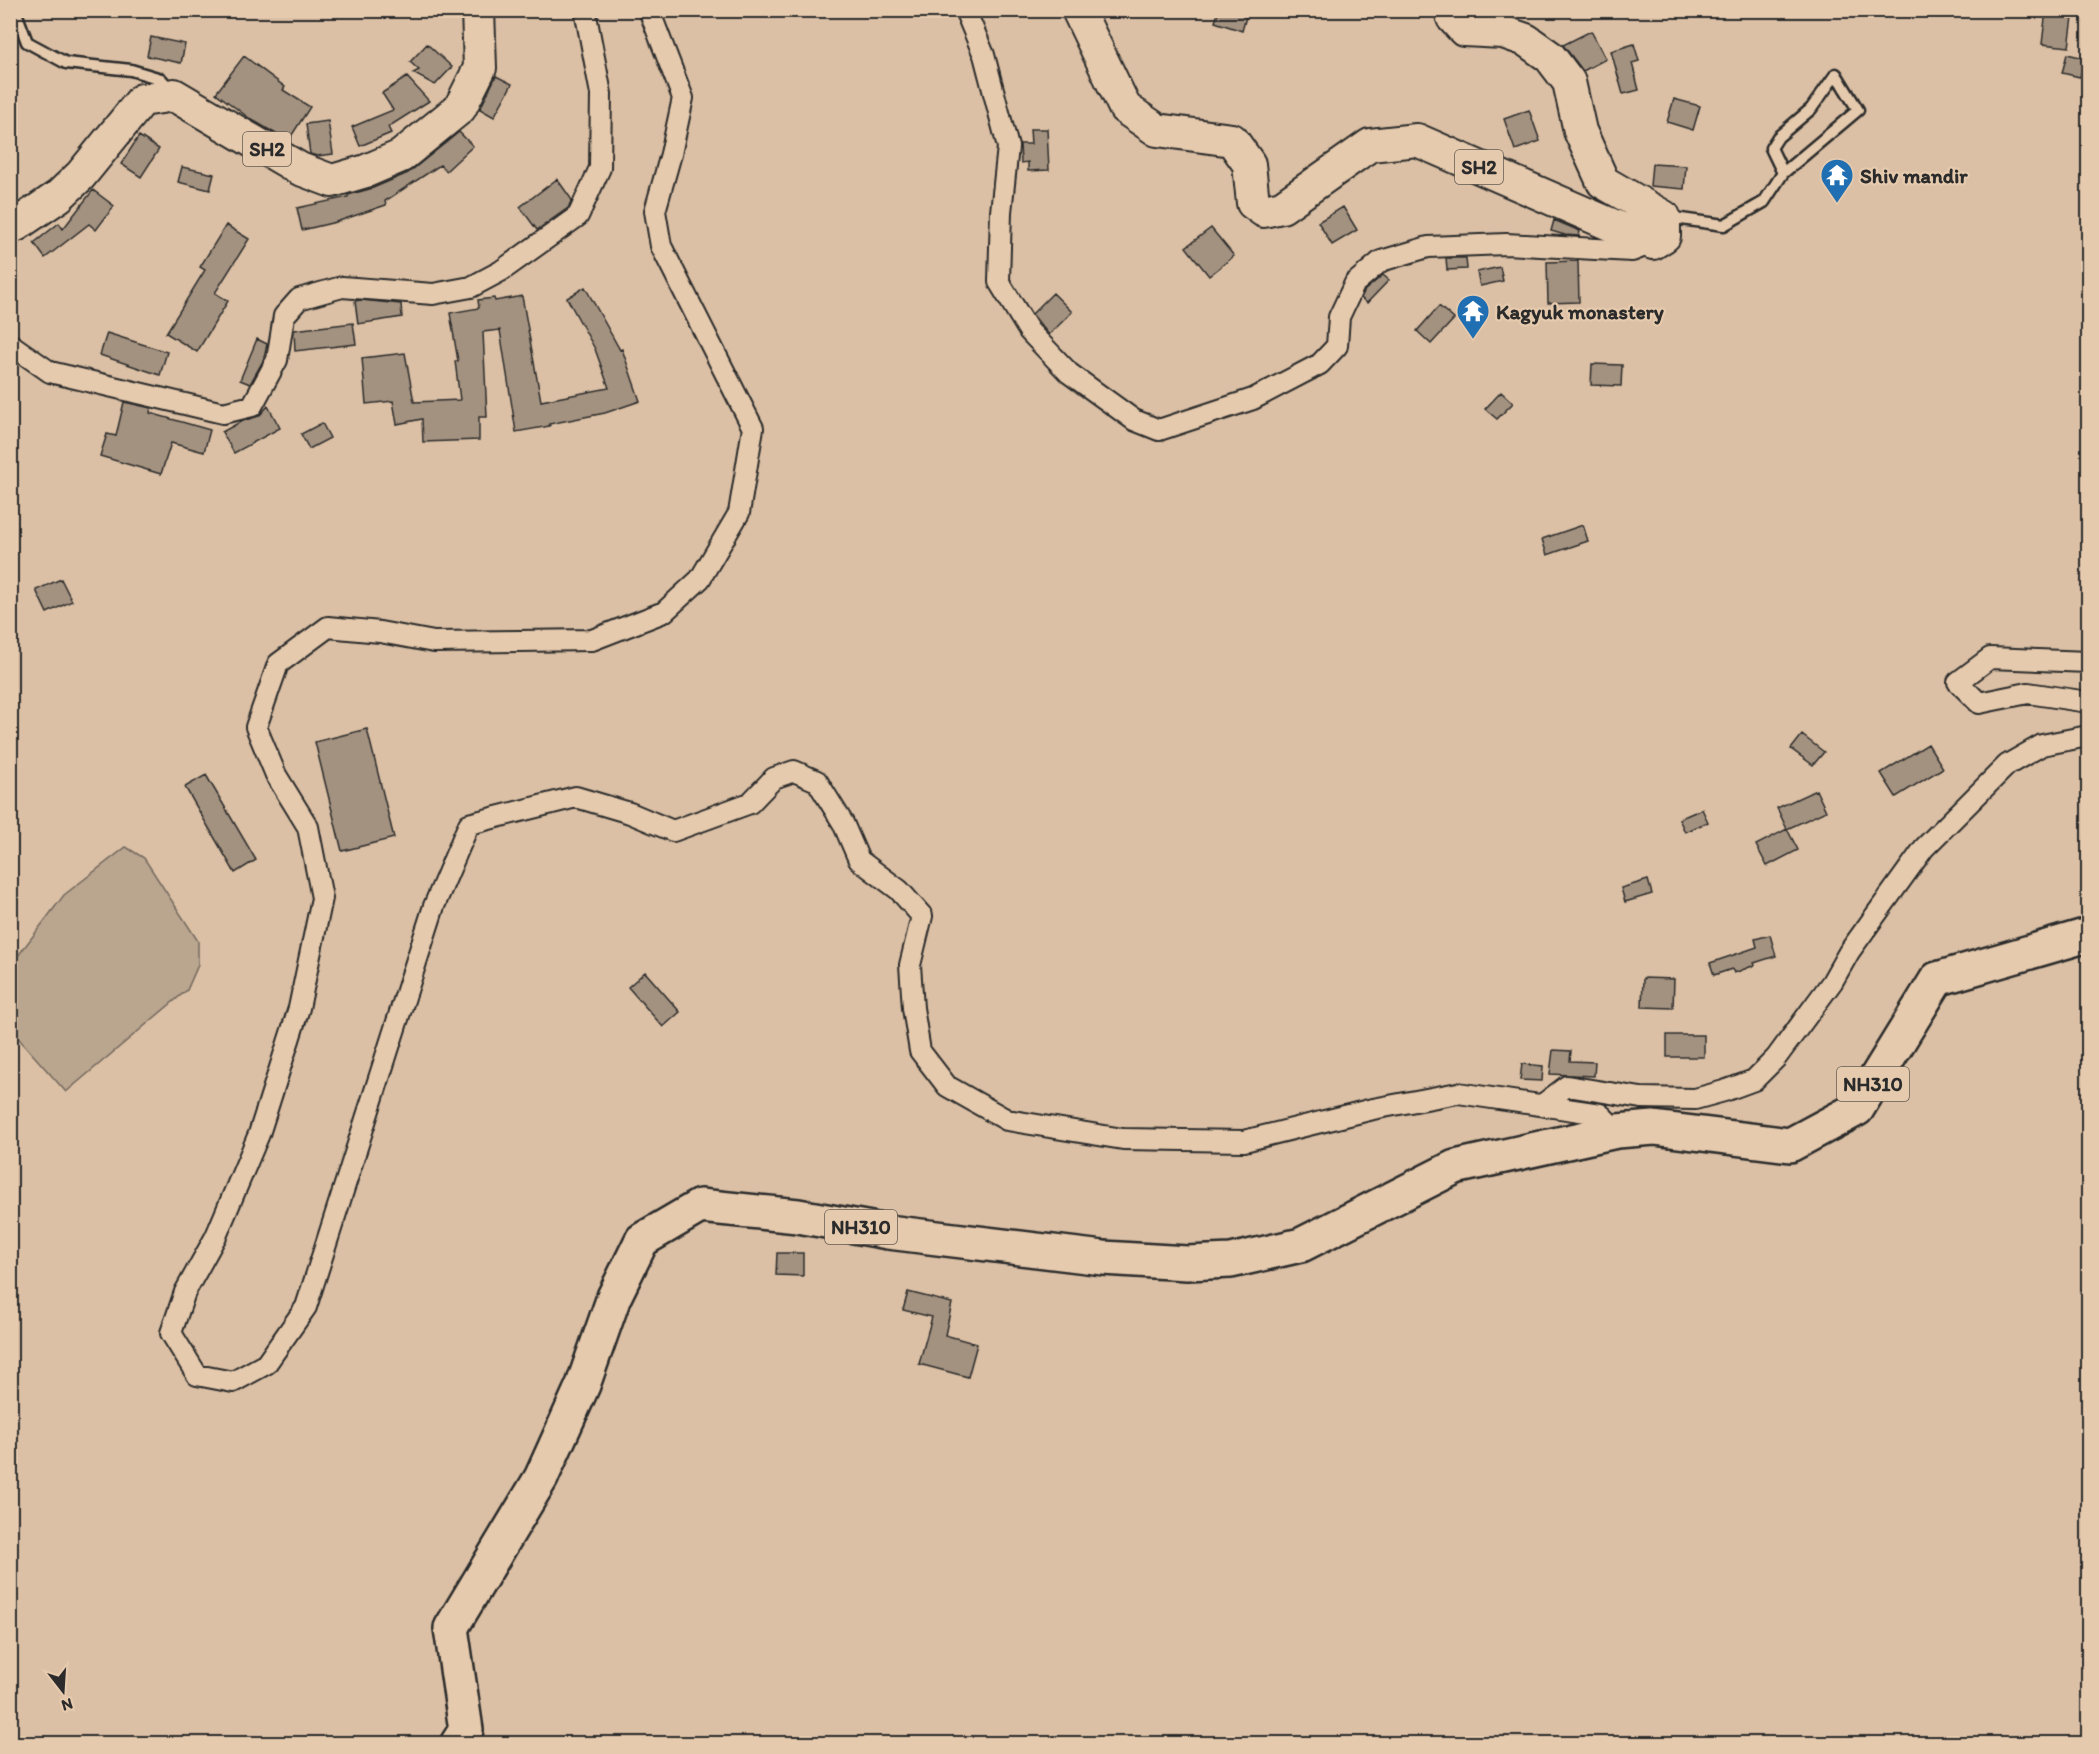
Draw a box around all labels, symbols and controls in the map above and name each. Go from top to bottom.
road number: SH2 [243,132,291,166]
road number: SH2 [1455,150,1503,184]
temple icon: Shiv mandir [1819,157,1855,204]
place label: Shiv mandir [1860,163,1968,188]
temple icon: Kagyuk monastery [1455,293,1491,340]
place label: Kagyuk monastery [1496,299,1665,325]
road number: NH310 [1837,1067,1909,1101]
road number: NH310 [825,1210,897,1244]
north arrow [33,1661,93,1721]
text: N [59,1694,75,1716]

